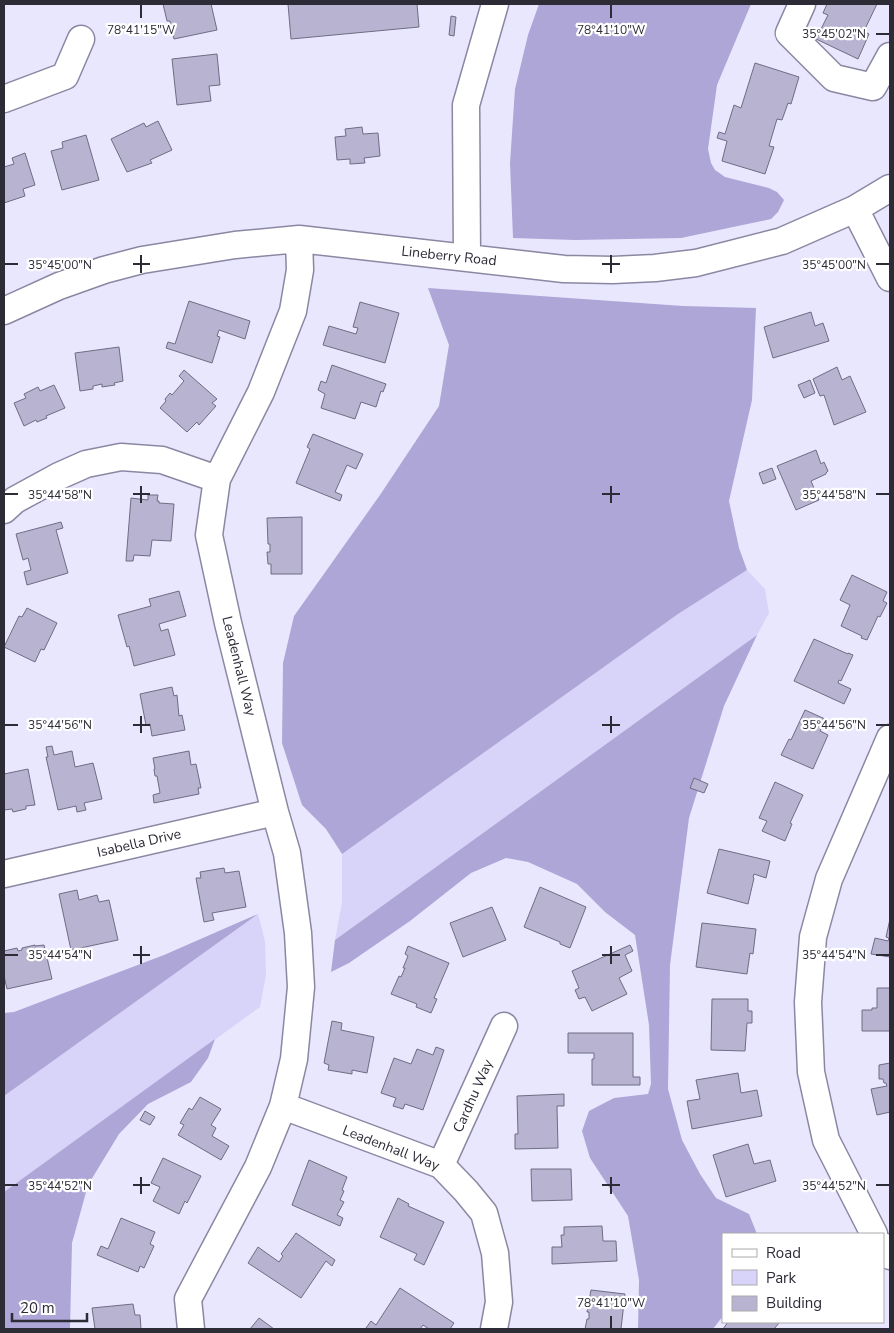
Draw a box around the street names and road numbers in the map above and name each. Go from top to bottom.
street label: Lineberry Road [400,242,498,270]
street label: Leadenhall Way [217,614,261,719]
street label: Isabella Drive [95,824,183,862]
street label: Cardhu Way [448,1056,498,1136]
street label: Leadenhall Way [340,1121,443,1175]

